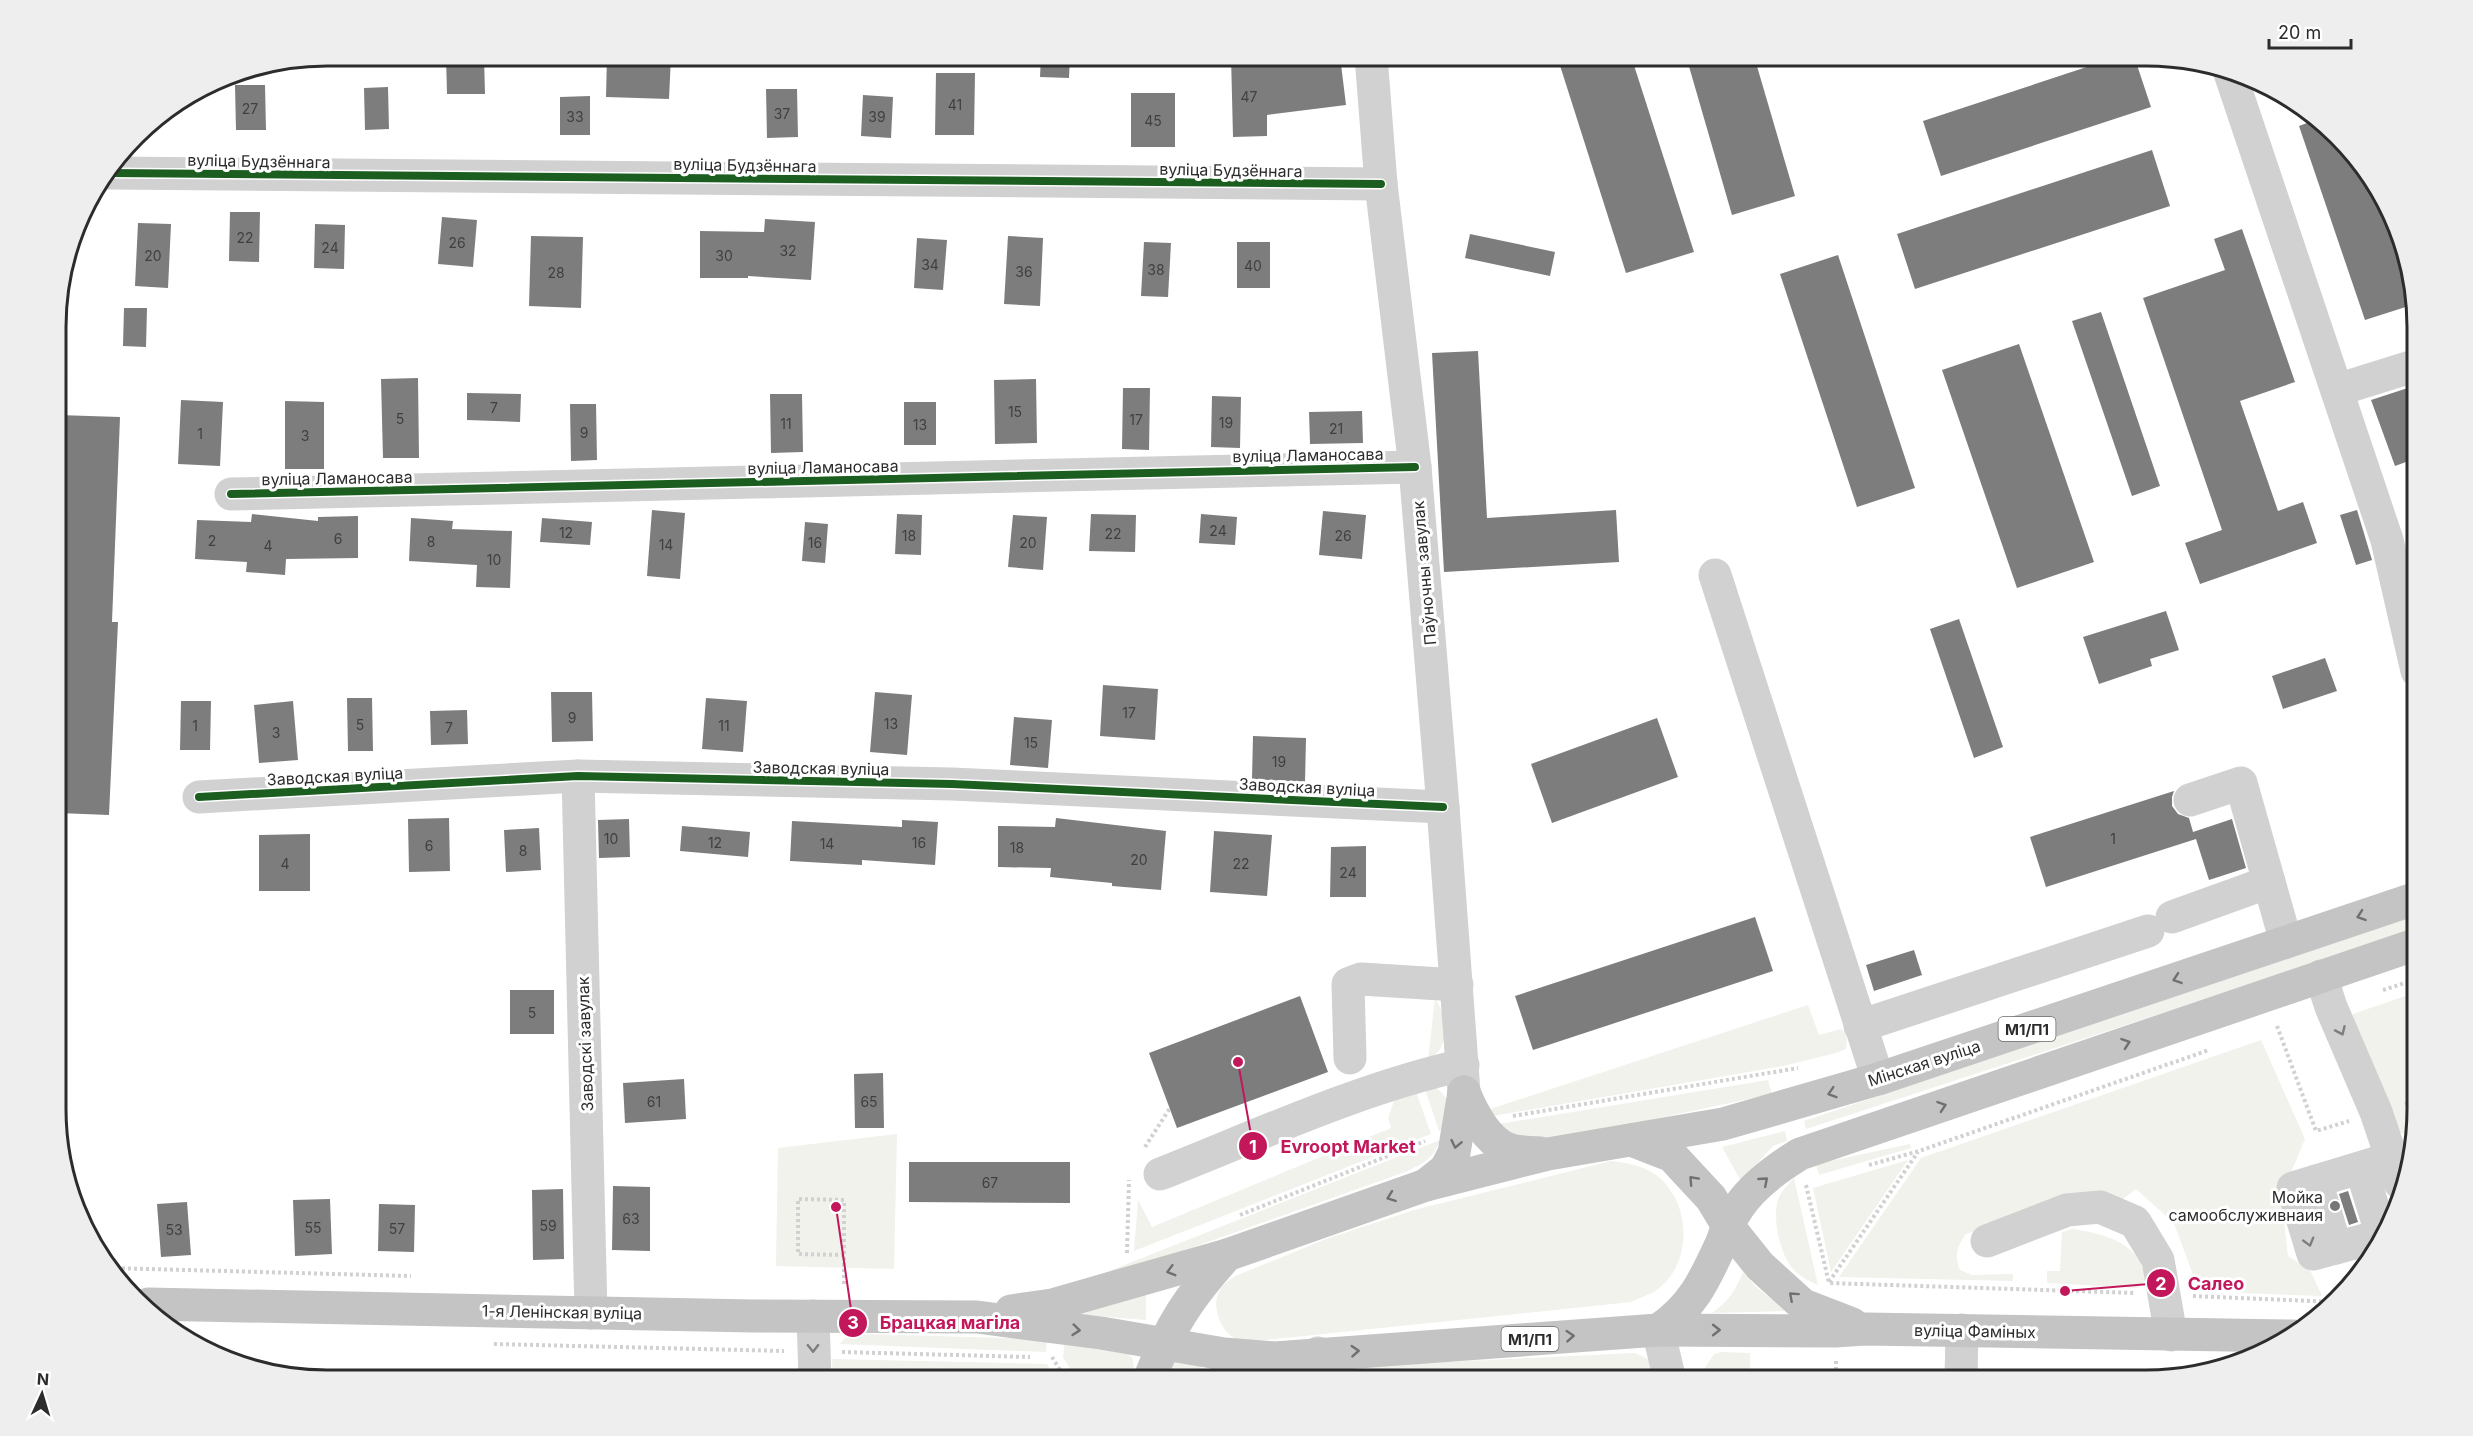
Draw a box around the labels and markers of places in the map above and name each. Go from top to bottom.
callout: Evroopt Market [1238,1128,1427,1164]
place label: Мойка самообслуживнаия [2168,1187,2323,1225]
marker: Мойка самообслуживнаия [2328,1199,2342,1213]
callout: Салео [2146,1265,2256,1301]
callout: Брацкая магіла [838,1305,1032,1341]

